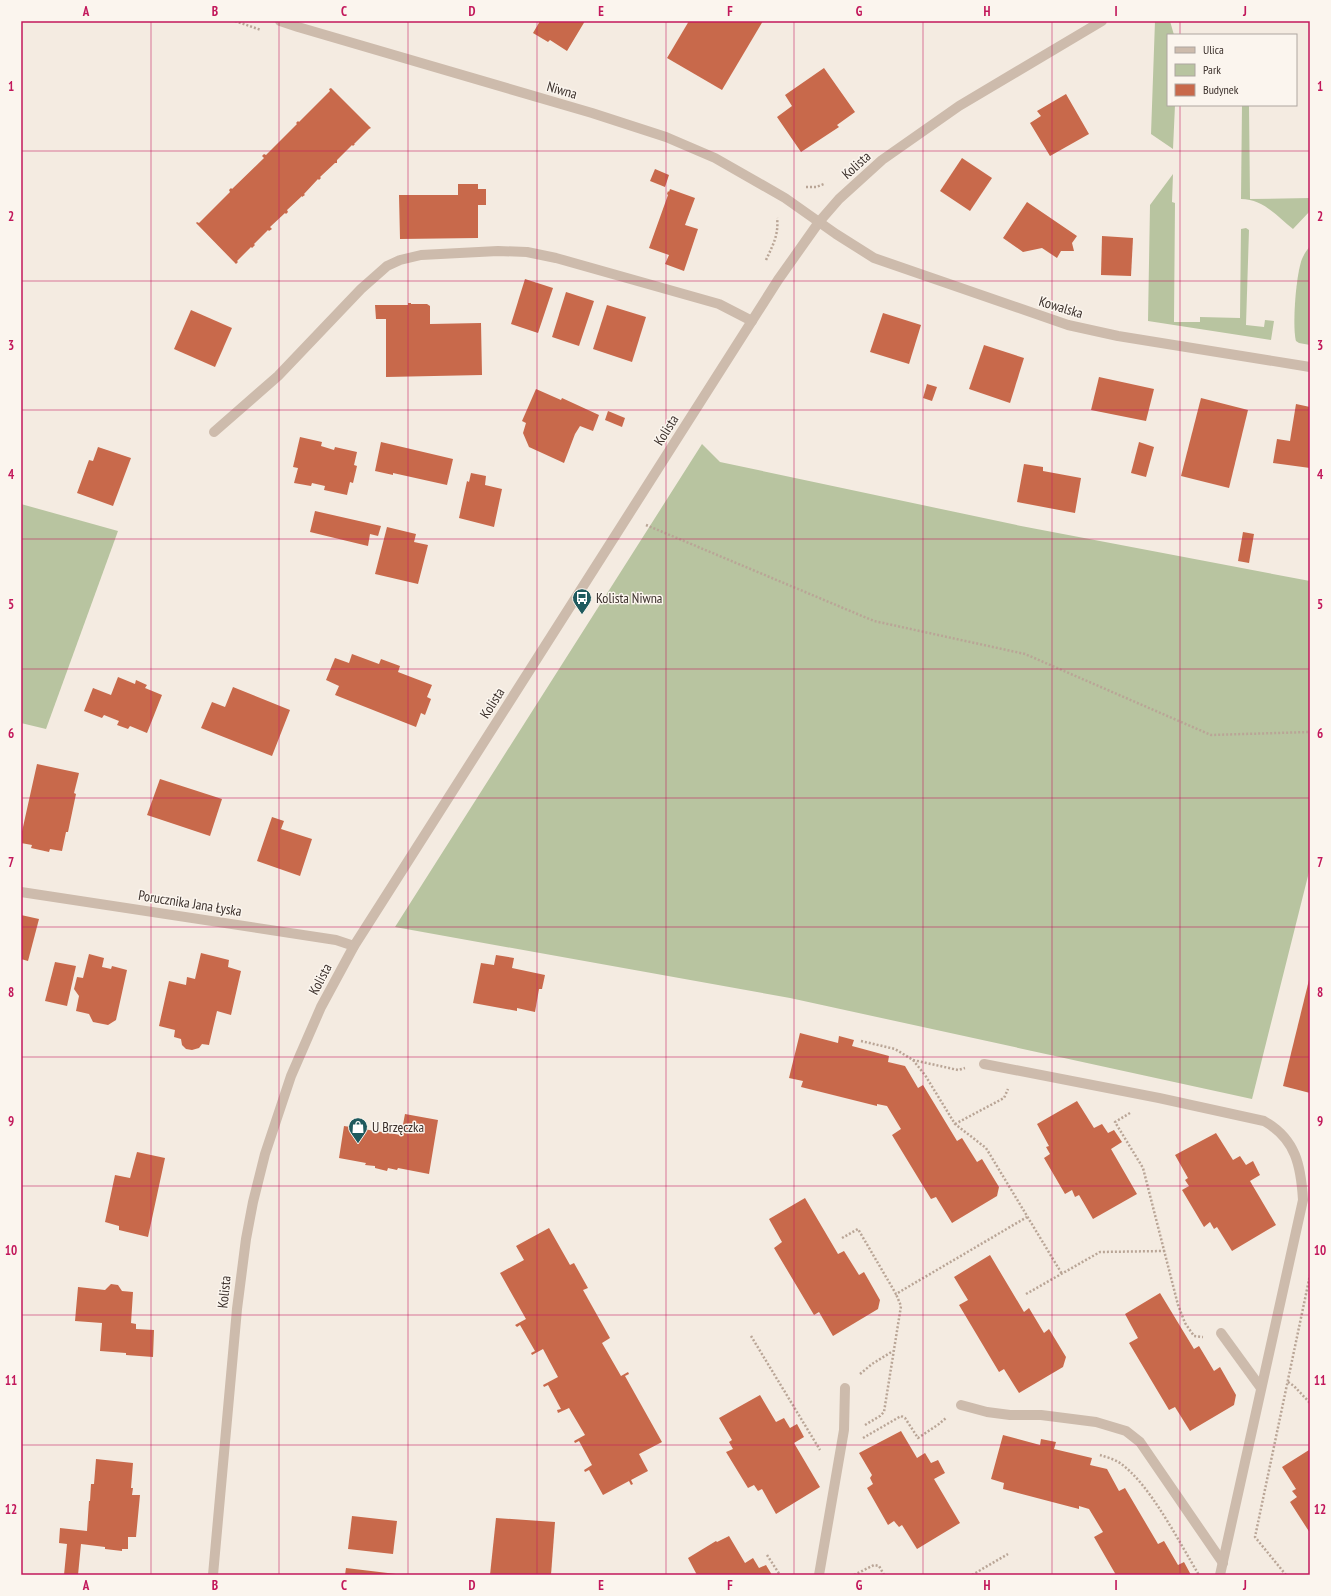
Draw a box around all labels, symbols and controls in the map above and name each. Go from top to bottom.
text: A [82,3,90,20]
text: B [212,3,218,20]
text: C [341,3,347,20]
text: D [469,3,476,20]
text: E [598,3,604,20]
text: F [727,3,733,20]
text: G [856,3,863,20]
text: H [984,3,991,20]
text: I [1114,3,1118,20]
text: J [1242,3,1247,20]
legend [1167,34,1297,106]
text: Ulica [1203,42,1224,57]
text: Park [1203,62,1221,77]
street label: Niwna [545,77,579,103]
text: 1 [8,78,14,95]
text: 1 [1317,78,1323,95]
text: Budynek [1203,82,1239,97]
street label: Kolista [838,147,874,183]
text: 2 [8,208,14,225]
text: 2 [1317,208,1323,225]
street label: Kowalska [1037,292,1085,322]
text: 3 [8,337,14,354]
text: 3 [1317,337,1323,354]
street label: Kolista [650,411,682,449]
text: 4 [8,466,15,483]
text: 4 [1317,466,1324,483]
bus stop icon: Kolista Niwna [571,587,593,615]
place label: Kolista Niwna [596,589,662,607]
text: 5 [8,596,14,613]
text: 5 [1317,596,1323,613]
street label: Kolista [476,684,508,722]
text: 6 [8,725,14,742]
text: 6 [1317,725,1323,742]
text: 7 [8,854,14,871]
text: 7 [1317,854,1323,871]
street label: Porucznika Jana Łyska [137,886,243,920]
street label: Kolista [304,960,336,998]
text: 8 [8,984,14,1001]
text: 8 [1317,984,1323,1001]
text: 9 [8,1113,14,1130]
text: 9 [1317,1113,1323,1130]
shop icon: U Brzęczka [347,1116,369,1144]
place label: U Brzęczka [372,1118,424,1136]
text: 10 [5,1242,17,1259]
text: 10 [1314,1242,1326,1259]
street label: Kolista [213,1275,235,1309]
text: 11 [5,1372,17,1389]
text: 11 [1314,1372,1326,1389]
text: 12 [5,1501,17,1518]
text: 12 [1314,1501,1326,1518]
text: A [82,1577,90,1594]
text: B [212,1577,218,1594]
text: C [341,1577,347,1594]
text: D [469,1577,476,1594]
text: E [598,1577,604,1594]
text: F [727,1577,733,1594]
text: G [856,1577,863,1594]
text: H [984,1577,991,1594]
text: I [1114,1577,1118,1594]
text: J [1242,1577,1247,1594]

